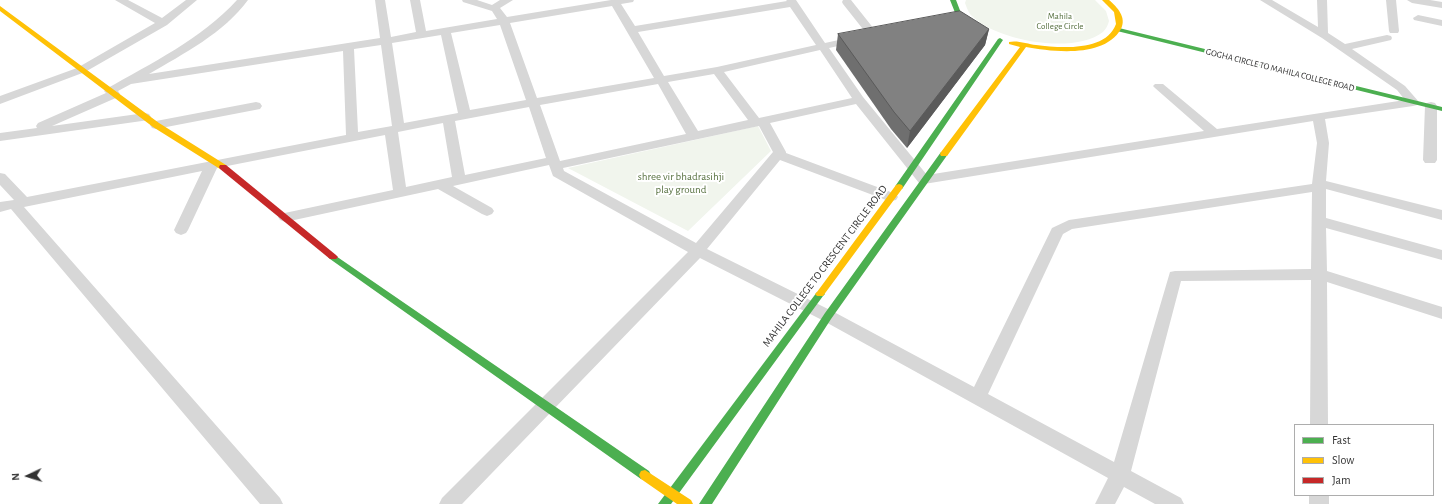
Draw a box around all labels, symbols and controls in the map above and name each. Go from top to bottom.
park label: Mahila College Circle [1036,11,1084,32]
street label: GOGHA CIRCLE TO MAHILA COLLEGE ROAD [1204,46,1356,94]
park label: shree vir bhadrasihji play ground [638,170,724,196]
street label: MAHILA COLLEGE TO CRESCENT CIRCLE ROAD [760,183,890,349]
legend [1294,424,1434,496]
text: Fast [1332,434,1351,446]
text: Slow [1332,454,1354,466]
north arrow [8,456,48,496]
text: N [10,473,21,481]
text: Jam [1332,474,1351,486]

